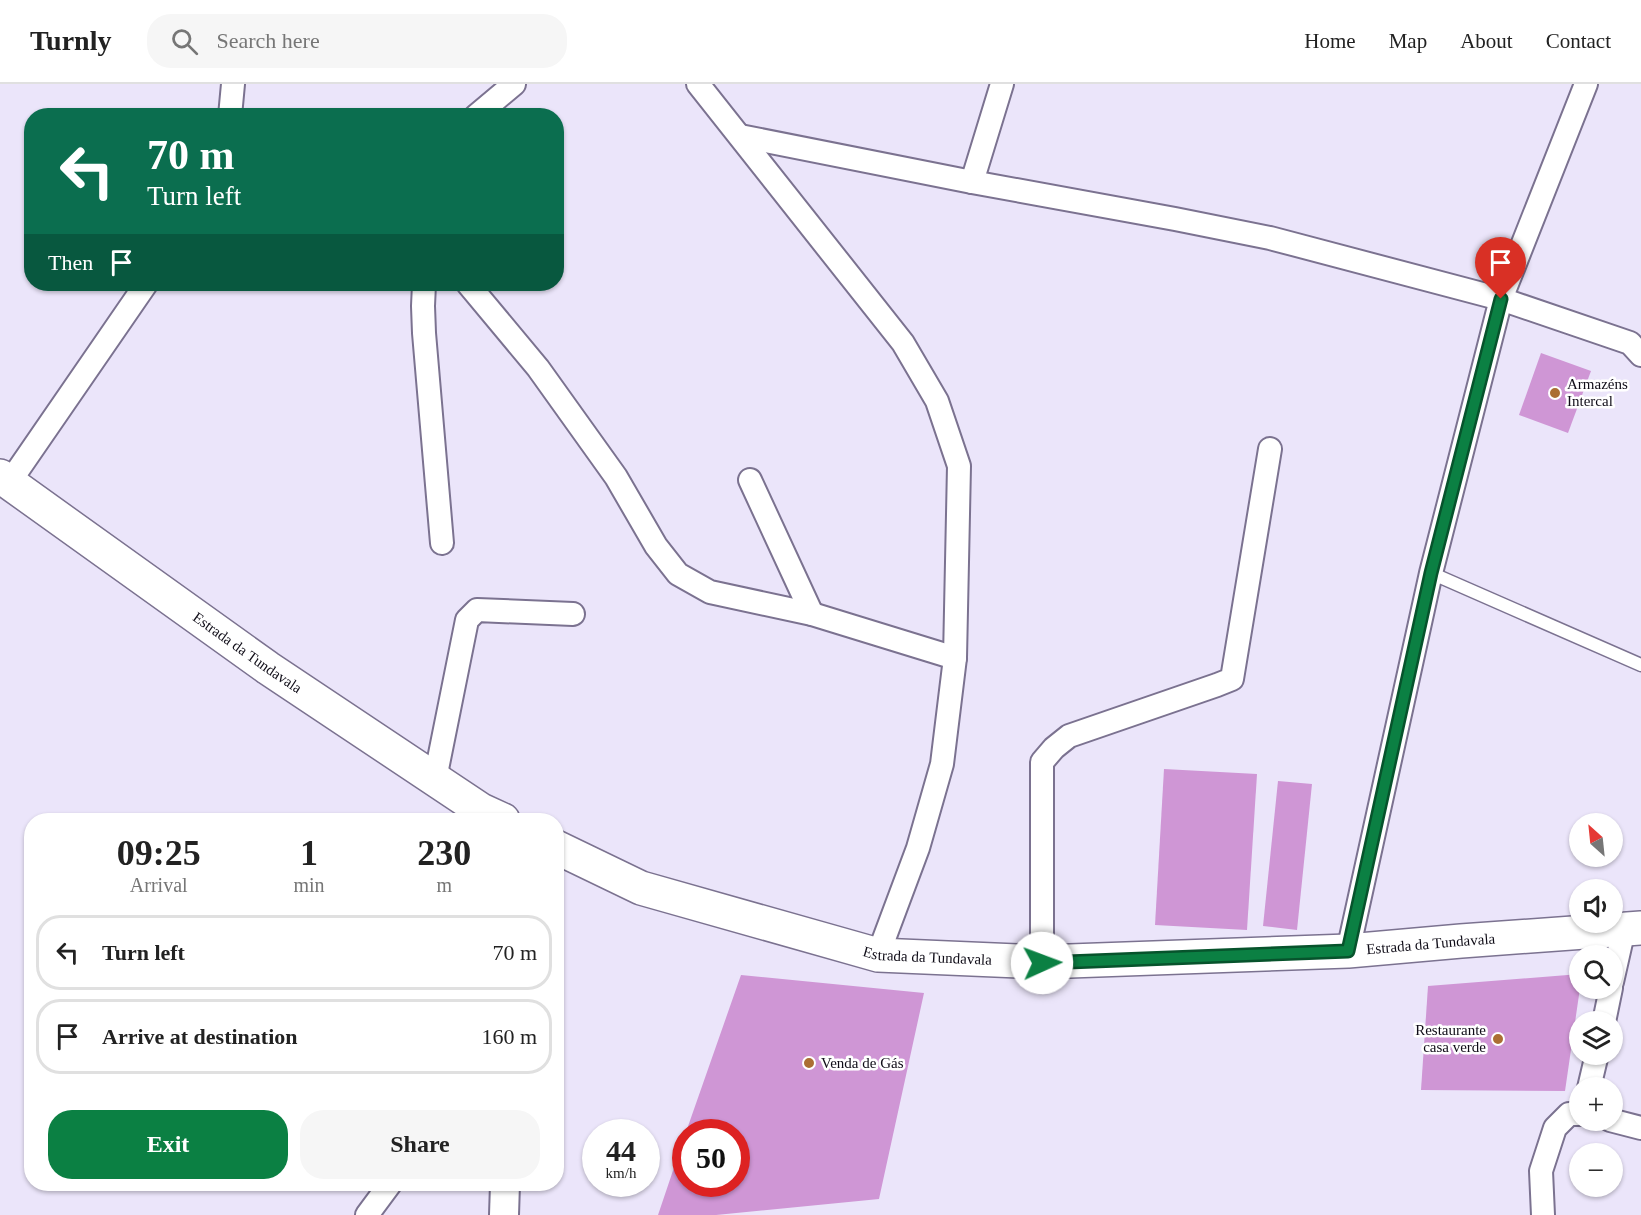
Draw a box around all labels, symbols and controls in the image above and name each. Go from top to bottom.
search box [147,14,567,68]
text: Turnly [30,25,111,56]
icon: search [168,25,201,58]
text: Search here [216,28,320,53]
text: Home [1304,29,1356,53]
text: Map [1389,29,1427,53]
text: About [1460,29,1513,53]
text: Contact [1546,29,1611,53]
icon: left [48,132,126,210]
text: 70 m [147,132,235,178]
text: Turn left [147,181,241,211]
pin [1475,237,1526,299]
icon: arrive [105,246,138,279]
icon: arrive [1484,246,1517,279]
text: Then [48,250,93,275]
place label: Armazéns Intercal [1567,376,1628,409]
marker: Armazéns Intercal [1548,386,1562,400]
street label: Estrada da Tundavala [190,609,305,696]
north arrow [1569,813,1623,867]
map controls [1569,813,1623,1197]
text: 09:25 [117,833,201,873]
text: 1 [300,833,318,873]
text: 230 [417,833,471,873]
text: Arrival [130,874,188,896]
text: min [293,874,325,896]
text: m [437,874,452,896]
button: sound [1569,879,1623,933]
position arrow [1010,931,1074,995]
street label: Estrada da Tundavala [1366,931,1496,957]
icon: left [51,936,84,969]
text: Turn left [102,940,185,965]
text: 70 m [492,940,537,965]
street label: Estrada da Tundavala [861,943,993,968]
button: search [1569,945,1623,999]
button: layers [1569,1011,1623,1065]
icon: arrive [51,1020,84,1053]
place label: Restaurante casa verde [1415,1022,1486,1055]
text: Arrive at destination [102,1024,298,1049]
text: 160 m [481,1024,537,1049]
marker: Restaurante casa verde [1491,1032,1505,1046]
place label: Venda de Gás [821,1055,904,1071]
marker: Venda de Gás [802,1056,816,1070]
button: + [1569,1077,1623,1131]
button: Exit [48,1110,288,1179]
button: Share [300,1110,540,1179]
speed limit sign: 50 [672,1119,750,1197]
text: 44 [606,1134,636,1167]
button: − [1569,1143,1623,1197]
text: km/h [606,1165,636,1181]

